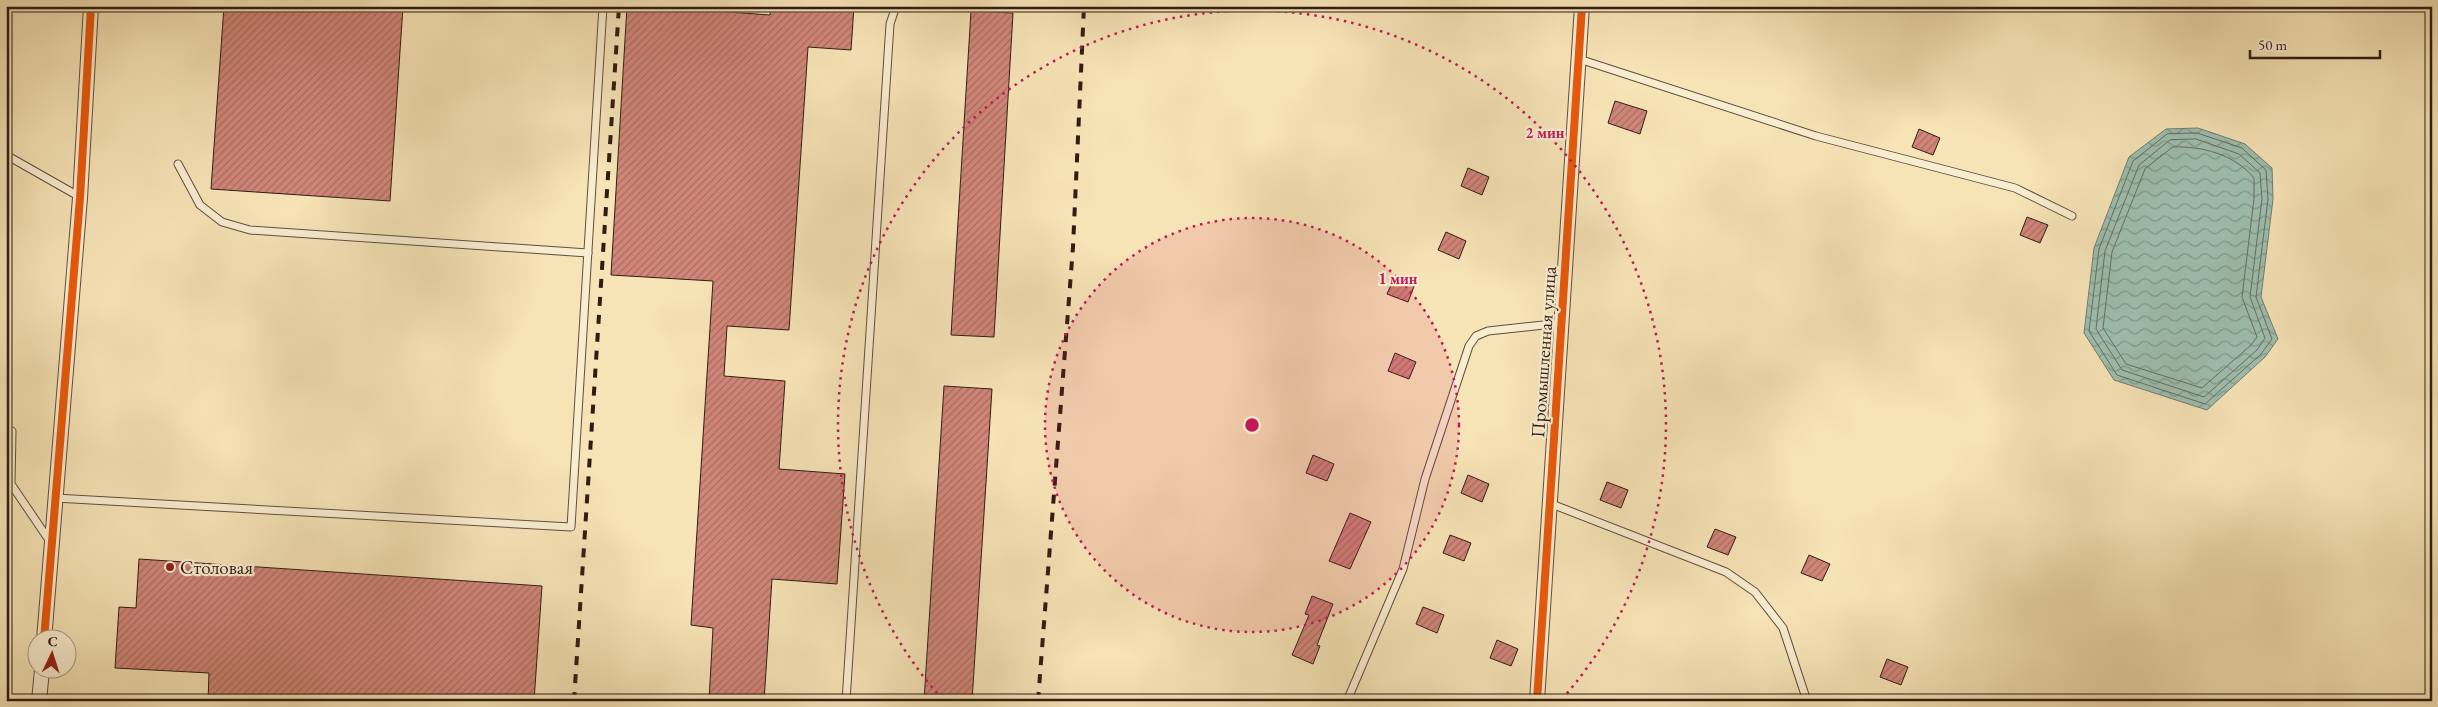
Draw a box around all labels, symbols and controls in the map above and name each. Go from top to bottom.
scale bar [2250,28,2380,60]
text: 50 m [2258,35,2287,54]
text: 2 мин [1525,123,1565,142]
street label: Промышленная улица [1525,265,1562,439]
text: 1 мин [1378,269,1418,288]
centre of rings [1243,416,1261,434]
place label: Столовая [180,555,253,580]
marker: Столовая [164,561,176,573]
north arrow [28,630,78,680]
text: С [47,632,59,650]

